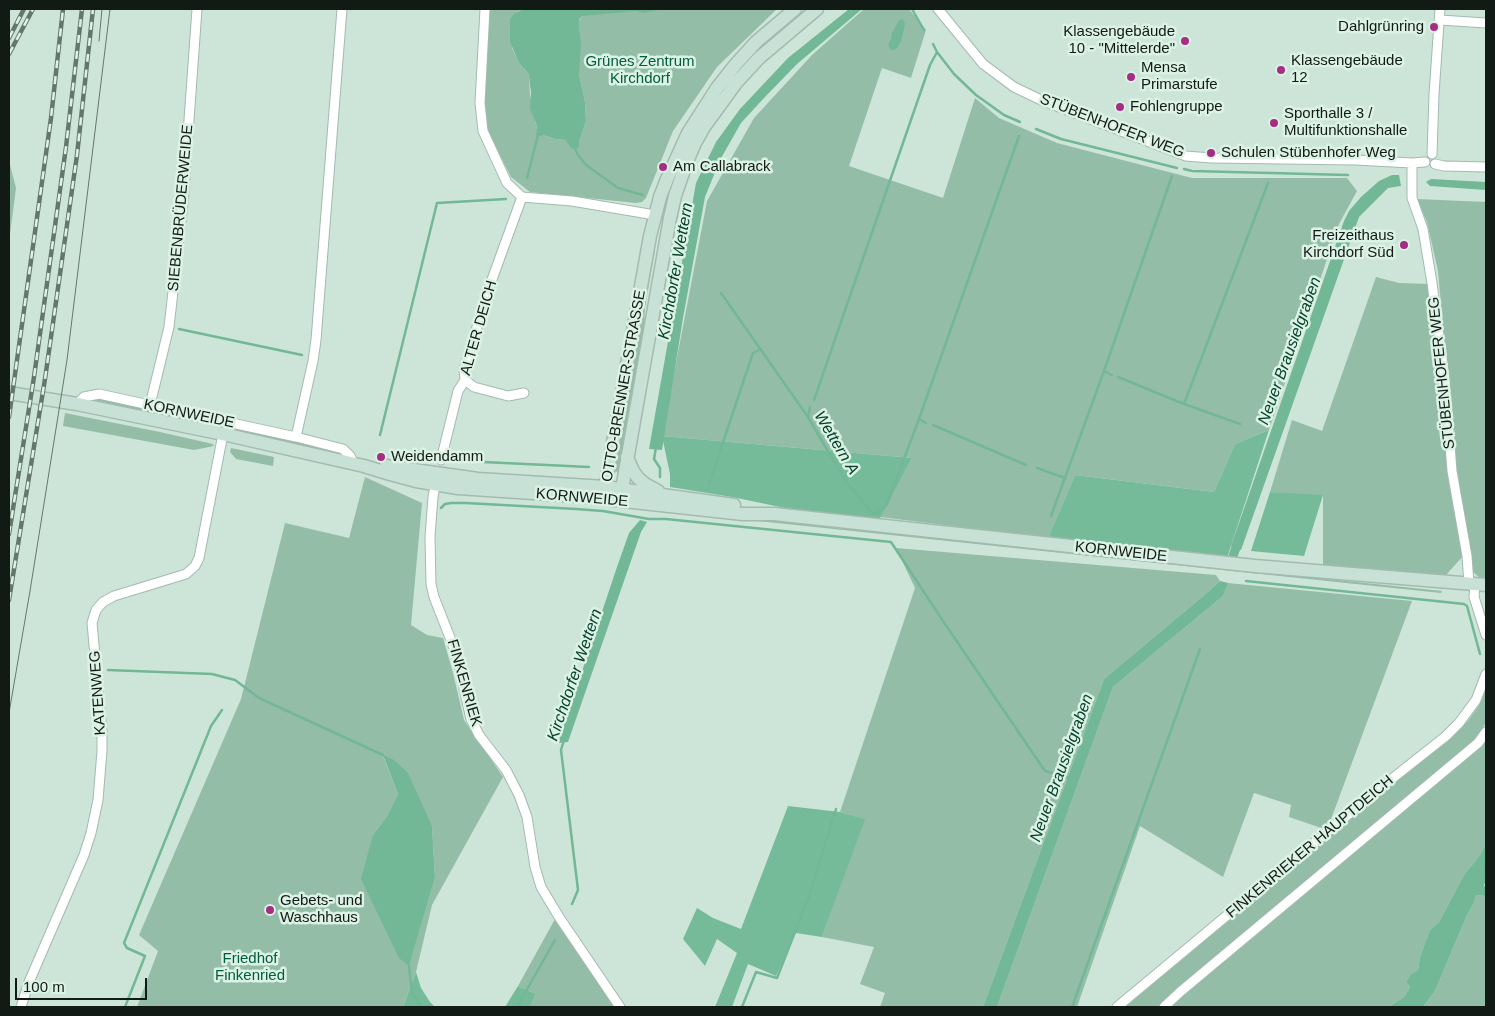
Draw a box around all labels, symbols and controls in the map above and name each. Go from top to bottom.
place label: Dahlgrünring [1338,18,1424,36]
marker: Dahlgrünring [1428,21,1440,33]
place label: Klassengebäude 10 - "Mittelerde" [1063,23,1175,58]
marker: Klassengebäude 10 - "Mittelerde" [1179,35,1191,47]
place label: Klassengebäude 12 [1291,52,1403,87]
park label: Grünes Zentrum Kirchdorf [585,53,695,88]
place label: Mensa Primarstufe [1141,59,1218,94]
marker: Klassengebäude 12 [1275,64,1287,76]
marker: Mensa Primarstufe [1125,71,1137,83]
street label: STÜBENHOFER WEG [1037,90,1187,162]
place label: Fohlengruppe [1130,98,1223,116]
marker: Fohlengruppe [1114,101,1126,113]
place label: Sporthalle 3 / Multifunktionshalle [1284,105,1407,140]
marker: Sporthalle 3 / Multifunktionshalle [1268,117,1280,129]
street label: SIEBENBRÜDERWEIDE [165,124,197,292]
place label: Schulen Stübenhofer Weg [1221,144,1396,162]
marker: Schulen Stübenhofer Weg [1205,147,1217,159]
place label: Am Callabrack [673,158,771,176]
marker: Am Callabrack [657,161,669,173]
water label: Kirchdorfer Wettern [655,201,697,341]
place label: Freizeithaus Kirchdorf Süd [1303,227,1394,262]
marker: Freizeithaus Kirchdorf Süd [1398,239,1410,251]
water label: Neuer Brausielgraben [1254,275,1326,427]
street label: ALTER DEICH [457,278,501,378]
street label: OTTO-BRENNER-STRASSE [598,289,650,483]
street label: STÜBENHOFER WEG [1425,296,1459,450]
street label: KORNWEIDE [142,396,236,432]
water label: Wettern A [810,408,862,478]
place label: Weidendamm [391,448,483,466]
marker: Weidendamm [375,451,387,463]
street label: KORNWEIDE [535,485,629,511]
street label: KORNWEIDE [1074,538,1168,566]
water label: Kirchdorfer Wettern [543,606,607,744]
street label: FINKENRIEK [443,637,485,729]
street label: KATENWEG [86,650,110,736]
water label: Neuer Brausielgraben [1026,692,1098,844]
street label: FINKENRIEKER HAUPTDEICH [1223,772,1397,922]
place label: Gebets- und Waschhaus [280,892,363,927]
marker: Gebets- und Waschhaus [264,904,276,916]
park label: Friedhof Finkenried [215,950,285,985]
scale bar [18,968,150,1000]
text: 100 m [23,978,65,995]

